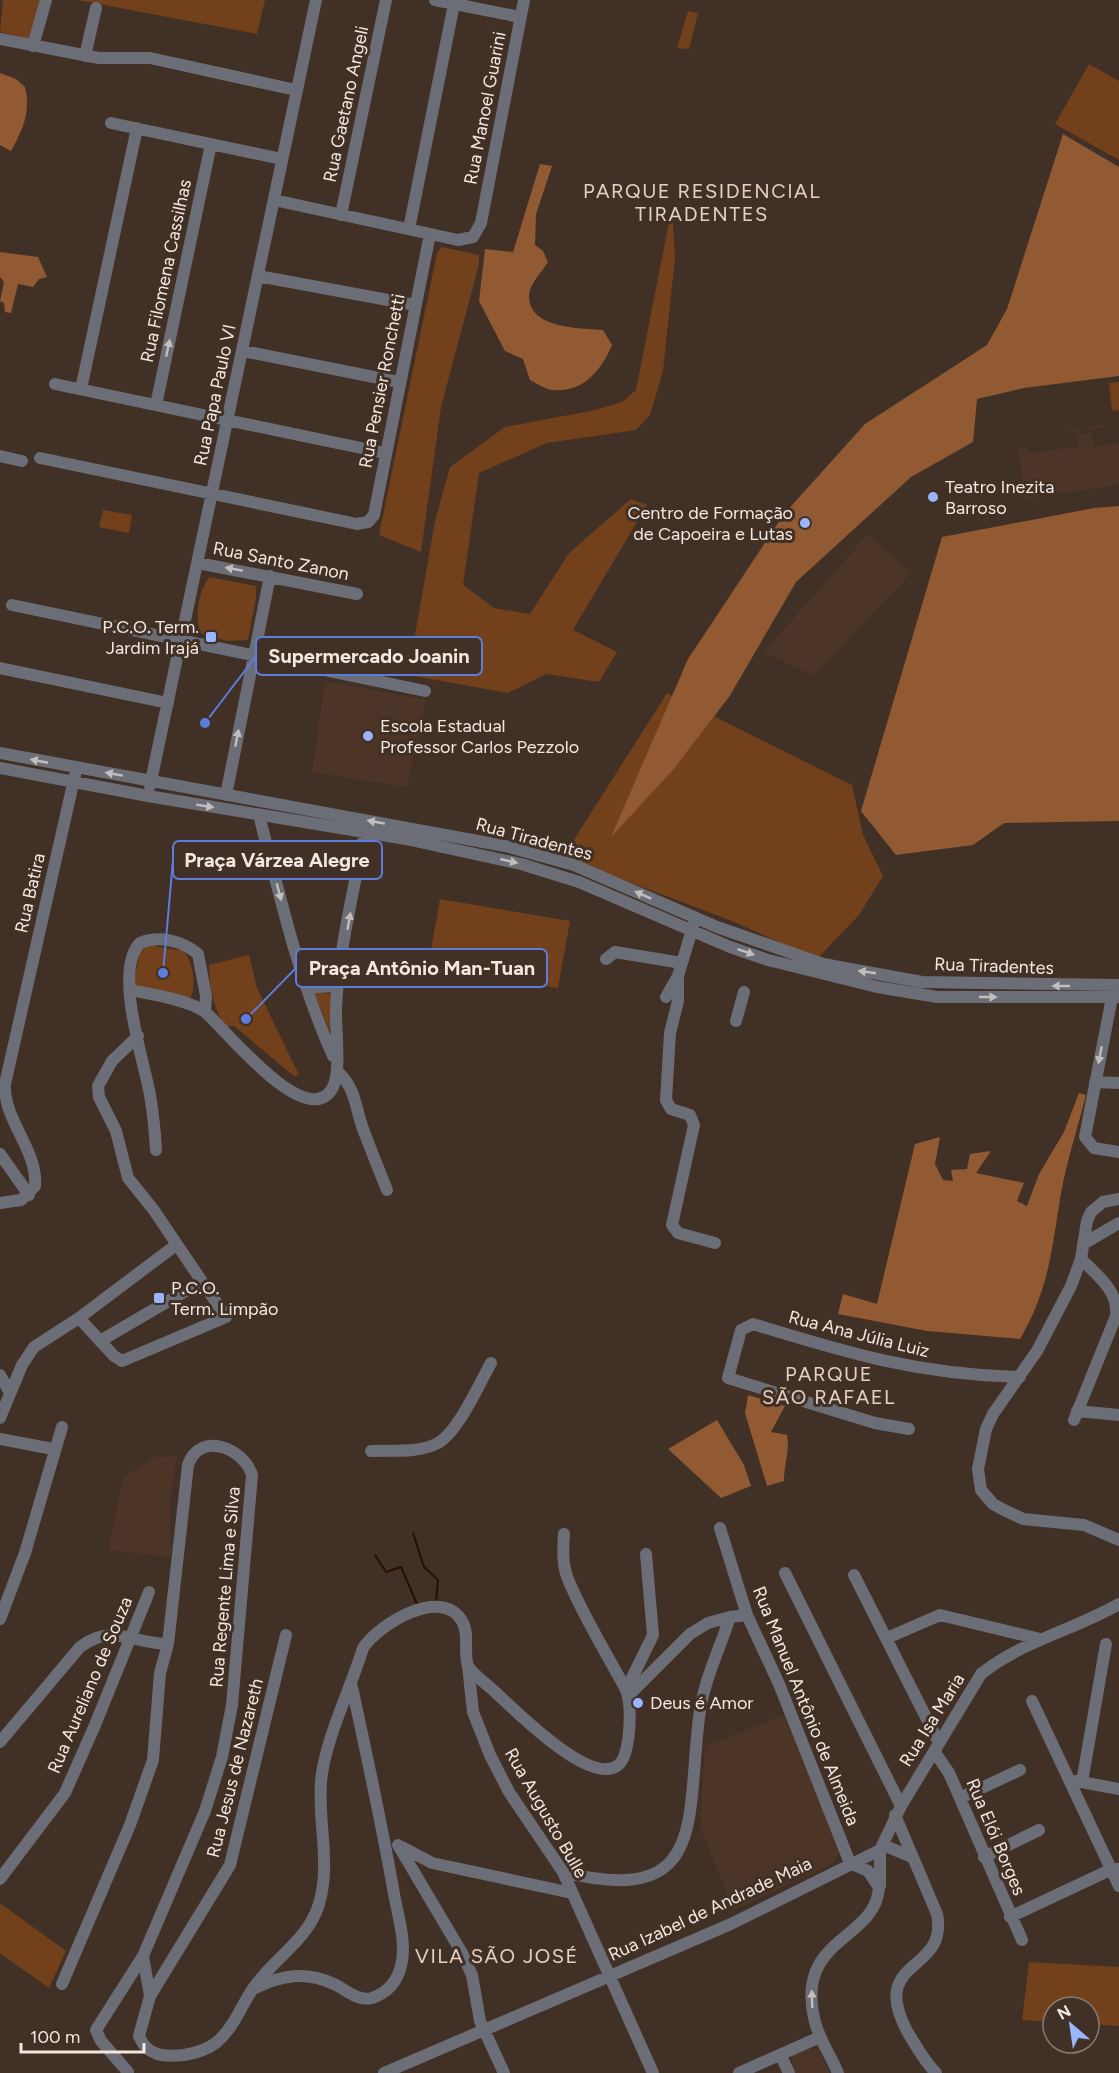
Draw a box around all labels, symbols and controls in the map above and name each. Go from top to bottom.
street label: Rua Gaetano Angeli [319,24,373,184]
street label: Rua Manoel Guarini [459,30,511,186]
street label: Rua Filomena Cassilhas [136,177,196,365]
district label: PARQUE RESIDENCIAL TIRADENTES [583,179,821,226]
street label: Rua Pensier Ronchetti [354,292,410,470]
street label: Rua Papa Paulo VI [189,322,241,468]
one-way arrow [164,338,173,357]
place label: Teatro Inezita Barroso [945,476,1054,519]
marker: Teatro Inezita Barroso [926,490,940,504]
place label: Centro de Formação de Capoeira e Lutas [628,502,793,545]
marker: Centro de Formação de Capoeira e Lutas [798,516,812,530]
street label: Rua Santo Zanon [211,537,351,585]
one-way arrow [224,564,243,573]
place label: P.C.O. Term. Jardim Irajá [102,616,199,659]
marker: P.C.O. Term. Jardim Irajá [204,630,218,644]
callout: Supermercado Joanin [256,637,482,675]
text: Supermercado Joanin [268,644,470,668]
place label: Escola Estadual Professor Carlos Pezzolo [380,715,579,758]
one-way arrow [233,728,242,747]
marker: Escola Estadual Professor Carlos Pezzolo [361,729,375,743]
one-way arrow [29,756,48,765]
one-way arrow [105,769,124,778]
one-way arrow [196,802,215,811]
street label: Rua Tiradentes [473,813,595,865]
one-way arrow [367,817,386,826]
callout: Praça Várzea Alegre [173,841,382,879]
text: Praça Várzea Alegre [184,848,370,872]
street label: Rua Batira [10,851,50,935]
one-way arrow [499,857,518,867]
one-way arrow [275,883,284,901]
one-way arrow [634,890,651,899]
one-way arrow [345,911,354,930]
one-way arrow [737,948,755,958]
callout: Praça Antônio Man-Tuan [296,949,547,987]
street label: Rua Tiradentes [934,953,1054,979]
text: Praça Antônio Man-Tuan [309,956,535,980]
one-way arrow [857,968,876,977]
one-way arrow [1051,981,1070,991]
one-way arrow [978,992,997,1002]
one-way arrow [1095,1045,1104,1064]
place label: P.C.O. Term. Limpão [171,1277,278,1320]
marker: P.C.O. Term. Limpão [152,1291,166,1305]
street label: Rua Ana Júlia Luiz [786,1306,932,1362]
district label: PARQUE SÃO RAFAEL [762,1362,896,1409]
street label: Rua Regente Lima e Silva [205,1486,245,1688]
street label: Rua Manuel Antônio de Almeida [748,1583,864,1829]
street label: Rua Aureliano de Souza [43,1593,137,1777]
street label: Rua Isa Maria [895,1669,969,1771]
street label: Rua Jesus de Nazareth [202,1676,268,1860]
place label: Deus é Amor [650,1692,753,1714]
marker: Deus é Amor [631,1696,645,1710]
street label: Rua Augusto Bulle [500,1744,592,1882]
street label: Rua Elói Borges [961,1775,1031,1899]
street label: Rua Izabel de Andrade Maia [605,1852,815,1966]
district label: VILA SÃO JOSÉ [415,1944,579,1968]
one-way arrow [808,1989,817,2008]
north arrow [1041,1995,1101,2055]
text: N [1054,2001,1074,2024]
scale bar [21,2016,144,2054]
text: 100 m [30,2026,80,2048]

